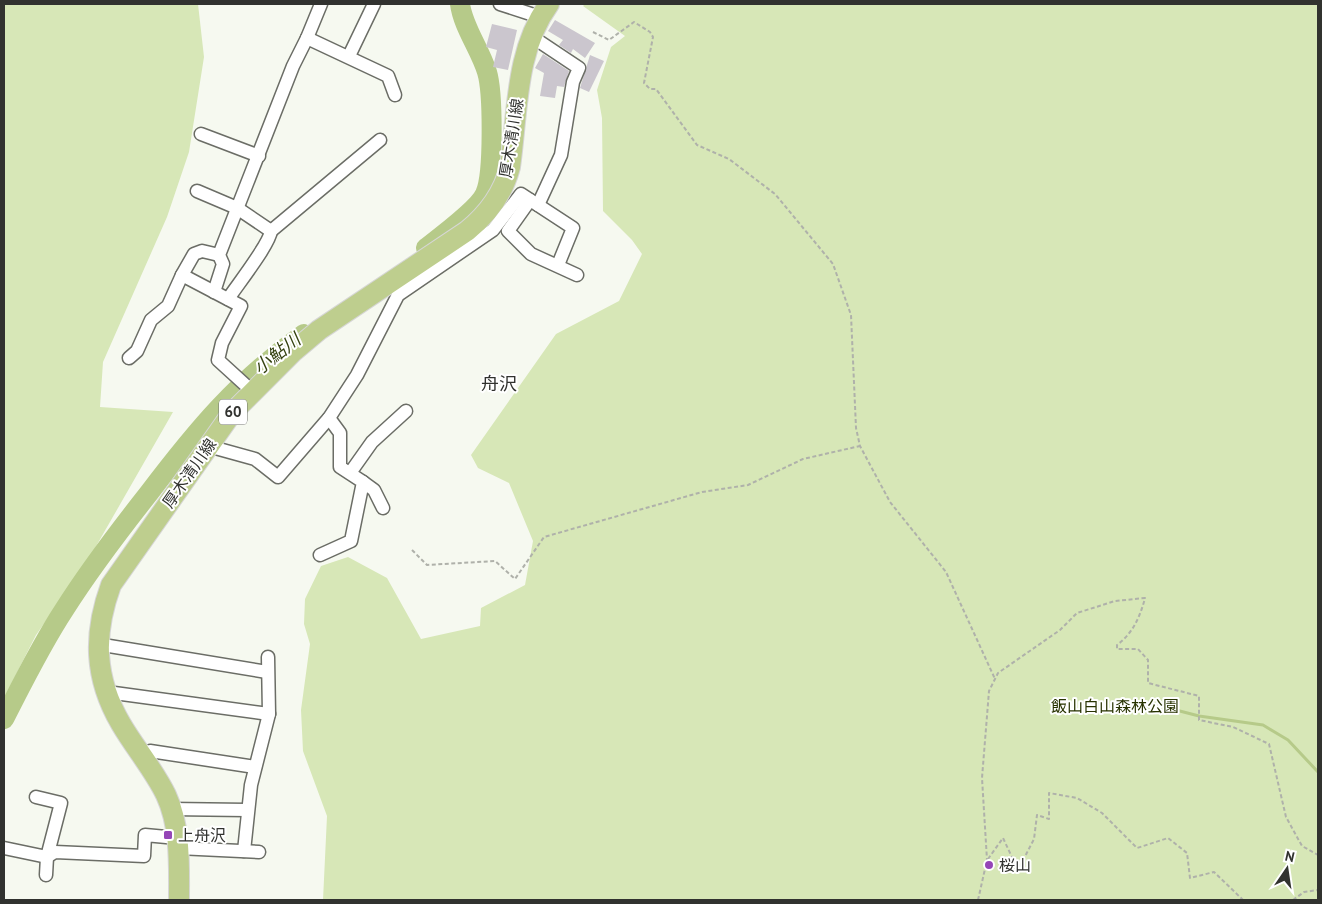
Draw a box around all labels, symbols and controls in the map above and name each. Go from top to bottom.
street label: 厚木清川線 [495,97,527,179]
water label: 小鮎川 [248,327,307,379]
district label: 舟沢 [481,372,517,395]
road number: 60 [219,400,247,424]
street label: 厚木清川線 [158,434,220,512]
park label: 飯山白山森林公園 [1051,696,1179,716]
place label: 上舟沢 [178,825,226,845]
marker: 上舟沢 [162,829,174,841]
north arrow [1262,844,1312,894]
text: N [1283,847,1296,866]
place label: 桜山 [999,855,1031,875]
marker: 桜山 [983,859,995,871]

